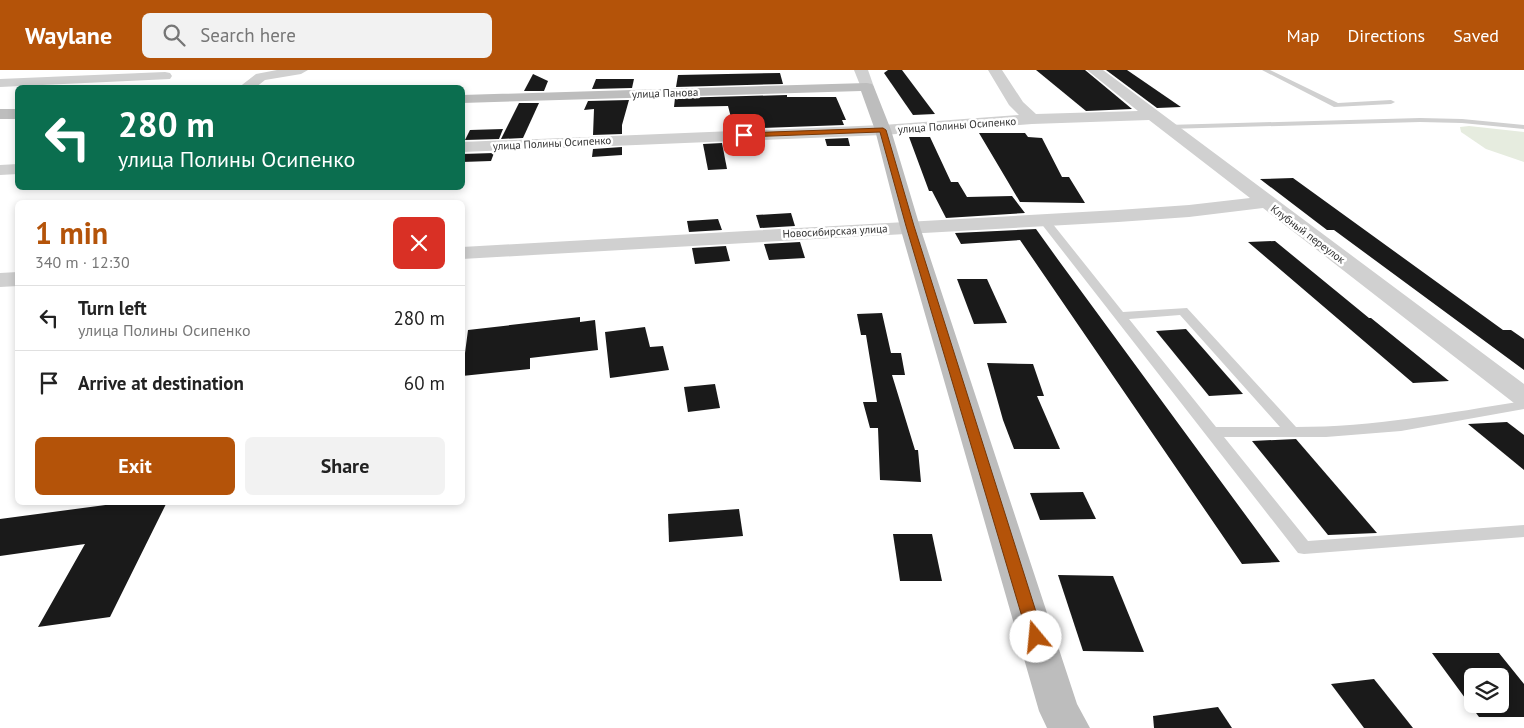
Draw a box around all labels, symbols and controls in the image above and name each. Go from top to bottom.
search box [142,13,492,58]
text: Waylane [25,20,112,51]
icon: search [160,21,188,49]
text: Search here [200,23,296,47]
text: Map [1287,24,1319,47]
text: Directions [1347,24,1425,47]
text: Saved [1453,24,1499,47]
street label: улица Панова [632,85,698,101]
text: 280 m [118,101,215,147]
icon: left [35,105,100,170]
pin [723,114,765,156]
street label: улица Полины Осипенко [897,114,1017,136]
icon: arrive [730,121,758,149]
street label: улица Полины Осипенко [492,133,612,153]
text: улица Полины Осипенко [118,145,355,173]
street label: Клубный переулок [1268,201,1349,267]
text: 1 min [35,213,108,252]
button: close [393,217,445,269]
street label: Новосибирская улица [782,221,888,241]
text: 340 m · 12:30 [35,252,130,272]
text: Turn left [78,296,147,320]
icon: left [35,304,63,332]
text: 280 m [393,306,445,330]
text: улица Полины Осипенко [78,320,251,340]
icon: arrive [35,369,63,397]
text: Arrive at destination [78,371,244,395]
text: 60 m [404,371,445,395]
button: Exit [35,437,235,495]
button: Share [245,437,445,495]
position arrow [1009,610,1061,662]
map controls [1464,668,1509,713]
button: layers [1464,668,1509,713]

